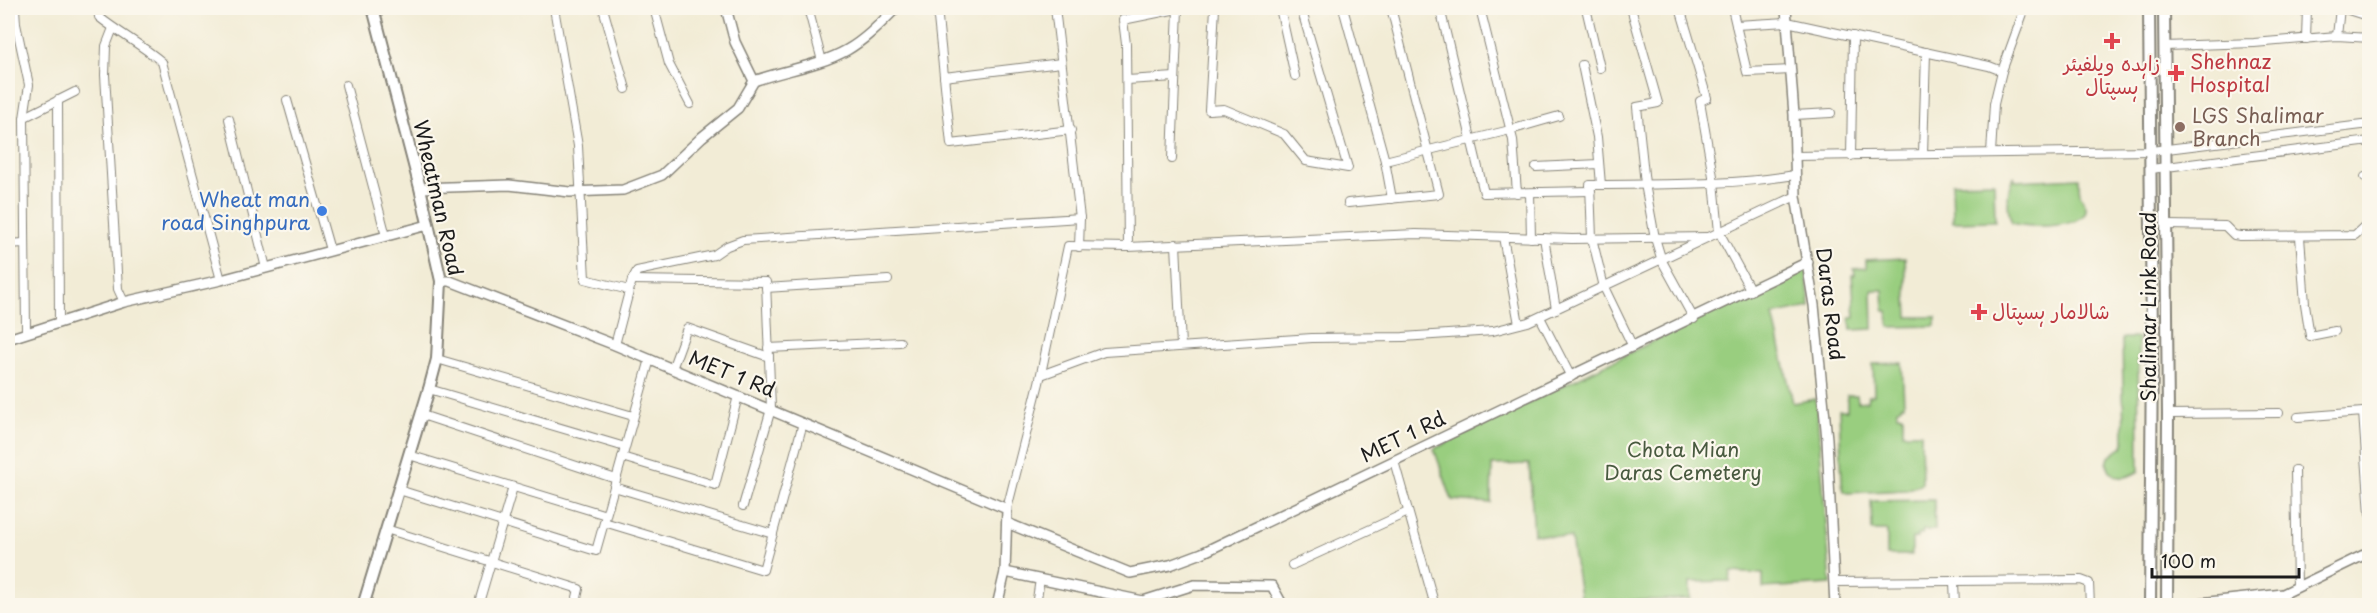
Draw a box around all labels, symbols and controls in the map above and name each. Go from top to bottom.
marker: زاہدہ ویلفیئر ہسپتال [2103,32,2121,50]
place label: Shehnaz Hospital [2190,46,2271,99]
place label: زاہدہ ویلفیئر ہسپتال [2062,48,2160,102]
marker: Shehnaz Hospital [2167,64,2185,82]
place label: LGS Shalimar Branch [2192,100,2324,153]
street label: Wheatman Road [406,117,471,279]
marker: LGS Shalimar Branch [2173,120,2187,134]
place label: Wheat man road Singhpura [161,184,310,237]
marker: Wheat man road Singhpura [315,204,329,218]
street label: Shalimar Link Road [2133,212,2163,402]
street label: Daras Road [1809,246,1853,362]
place label: شالامار ہسپتال [1992,296,2110,327]
marker: شالامار ہسپتال [1970,303,1988,321]
street label: MET 1 Rd [684,342,780,404]
street label: MET 1 Rd [1355,403,1450,470]
park label: Chota Mian Daras Cemetery [1604,434,1762,487]
scale bar [2152,541,2299,579]
text: 100 m [2161,547,2216,574]

